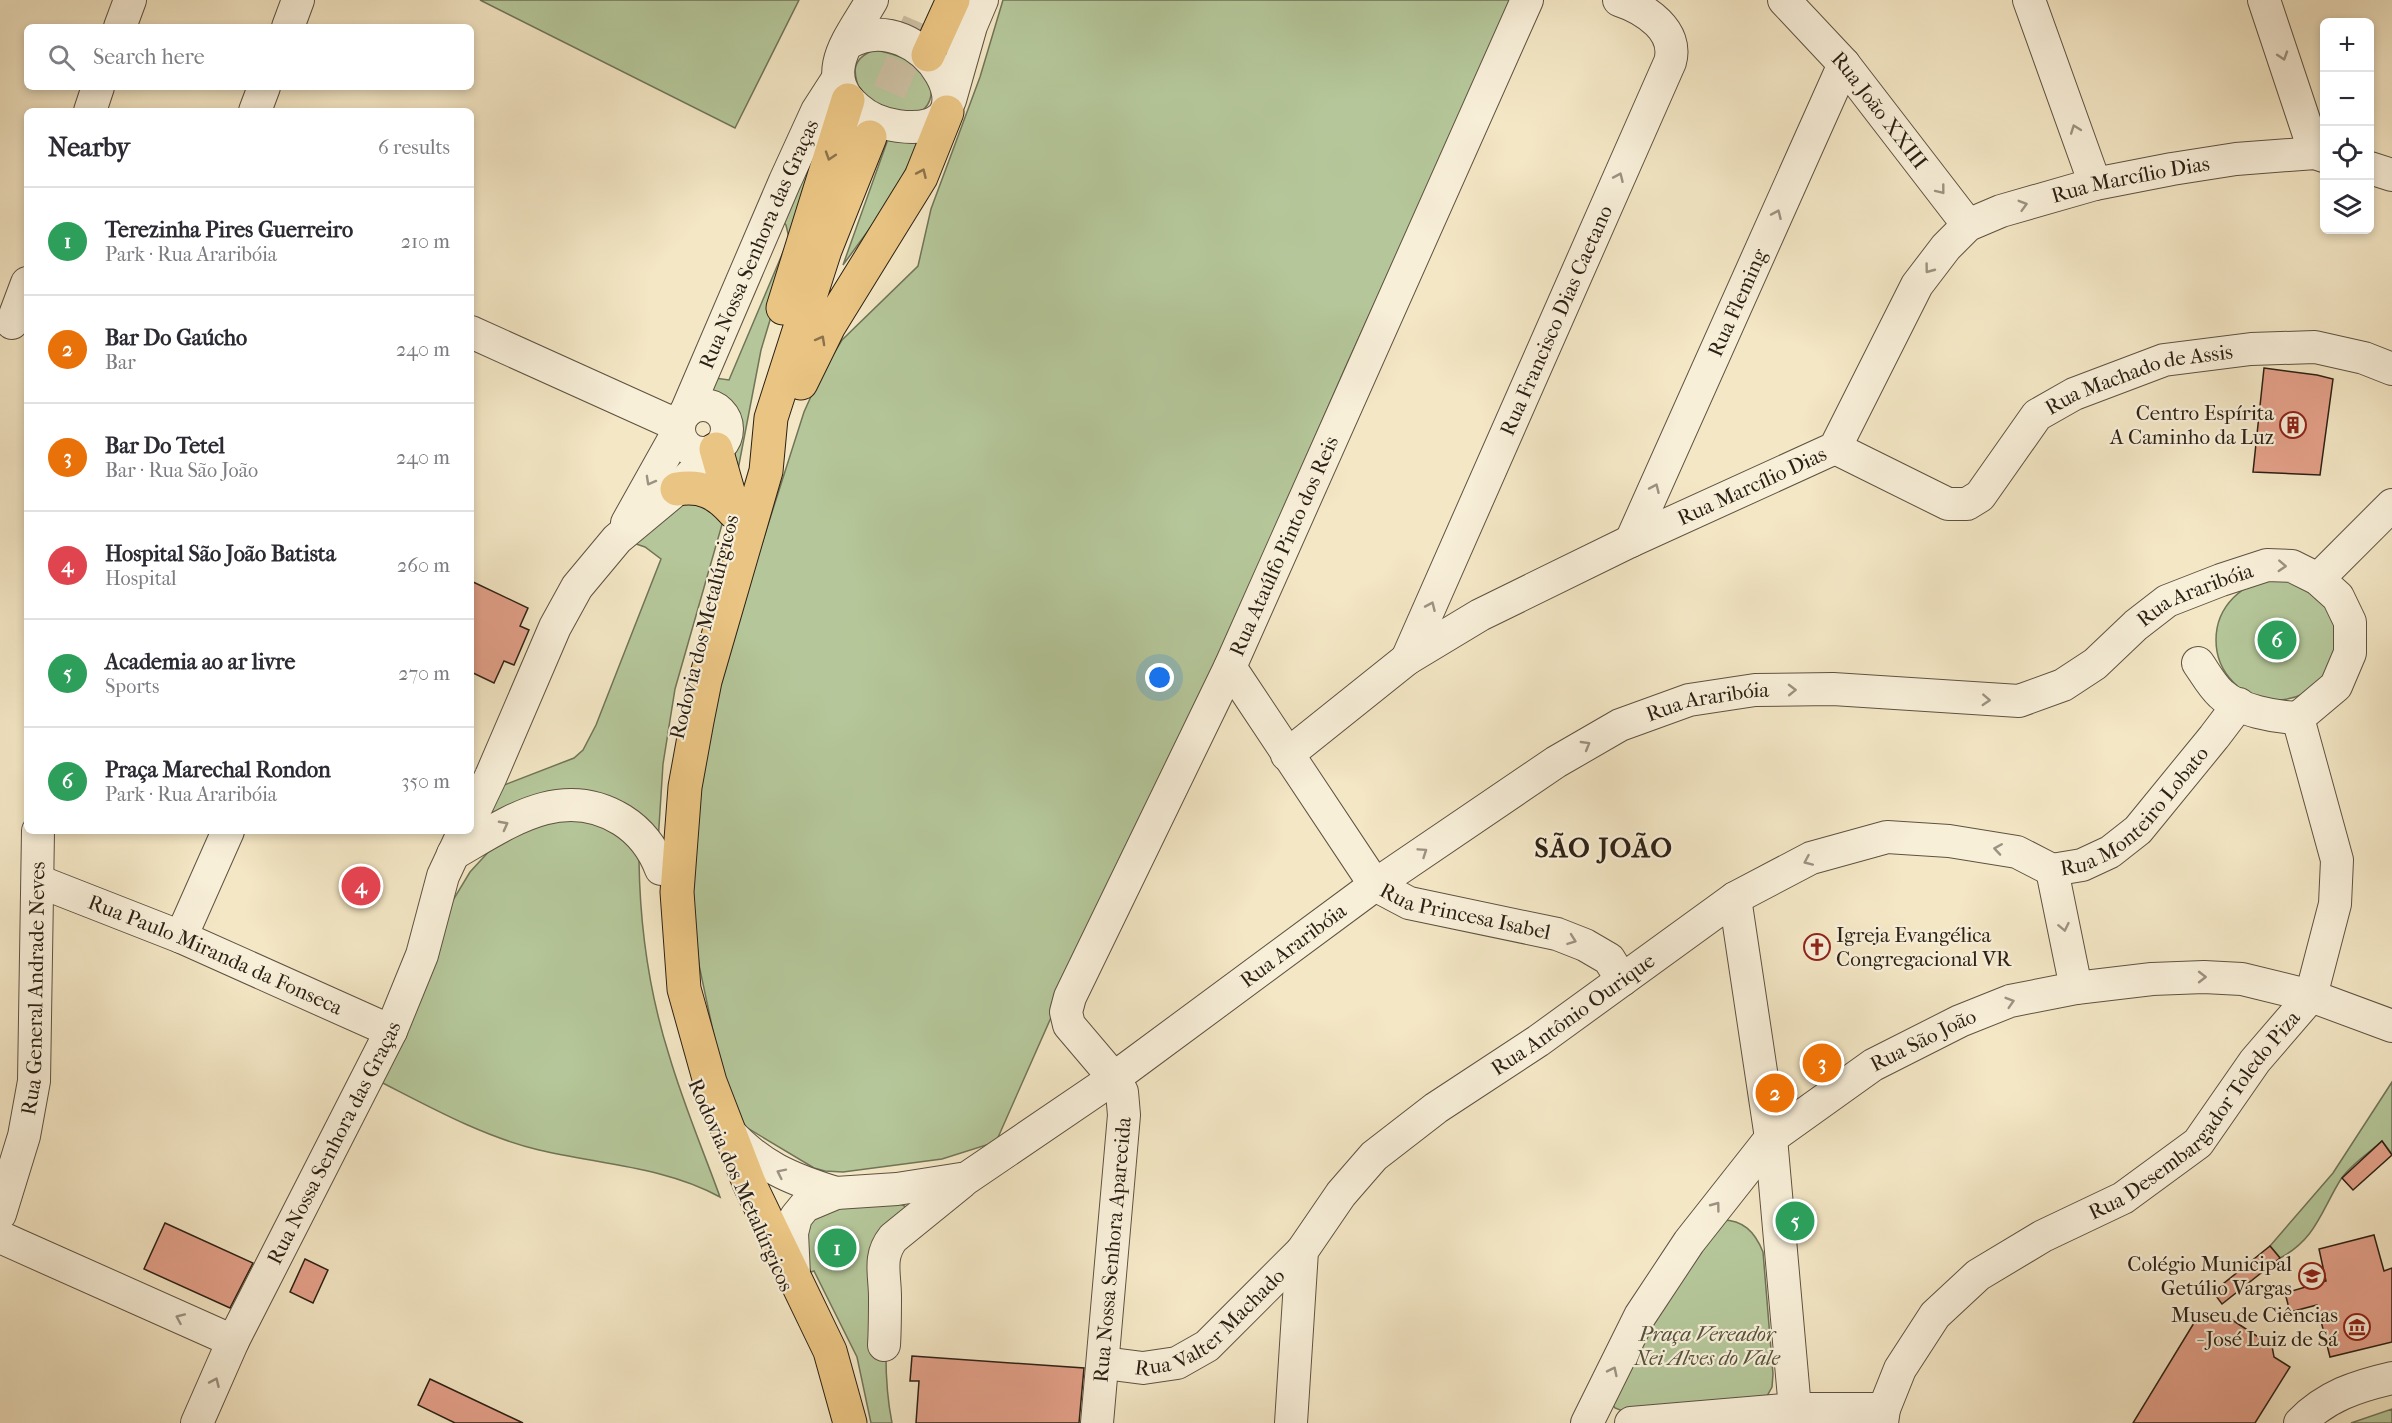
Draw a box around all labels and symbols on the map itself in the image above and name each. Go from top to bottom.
street label: Rua João XXIII [1827,47,1932,174]
one-way arrow [2275,50,2288,61]
street label: Rua Nossa Senhora das Graças [694,115,824,372]
one-way arrow [2070,124,2082,135]
one-way arrow [825,150,837,161]
street label: Rua Marcílio Dias [2049,151,2211,208]
one-way arrow [915,168,927,179]
one-way arrow [1612,173,1624,184]
one-way arrow [1934,184,1945,195]
one-way arrow [2018,199,2028,212]
street label: Rua Francisco Dias Caetano [1495,202,1617,439]
one-way arrow [1770,209,1782,220]
street label: Rua Fleming [1703,244,1772,360]
one-way arrow [1926,262,1937,273]
one-way arrow [814,335,825,346]
street label: Rua Machado de Assis [2041,339,2234,420]
place label: Centro Espírita A Caminho da Luz [2109,401,2274,449]
building icon: Centro Espírita A Caminho da Luz [2278,410,2308,440]
street label: Rua Ataúlfo Pinto dos Reis [1224,432,1343,660]
street label: Rua Marcílio Dias [1674,441,1830,530]
one-way arrow [646,475,657,485]
one-way arrow [1647,483,1659,494]
street label: Rodovia dos Metalúrgicos [664,512,744,742]
street label: Rua Araribóia [2132,558,2256,632]
one-way arrow [2278,559,2287,572]
one-way arrow [1423,601,1435,612]
pin: 6 [2258,618,2296,662]
your location [1145,663,1174,692]
street label: Rua Araribóia [1643,678,1770,727]
one-way arrow [1787,683,1796,696]
one-way arrow [1982,693,1991,706]
one-way arrow [1580,740,1590,752]
street label: Rua Monteiro Lobato [2058,741,2213,880]
one-way arrow [498,821,508,832]
district label: SÃO JOÃO [1535,832,1673,864]
one-way arrow [1994,843,2004,856]
one-way arrow [1417,848,1428,859]
one-way arrow [1803,853,1814,865]
street label: Rua General Andrade Neves [16,861,50,1117]
pin: 4 [342,864,380,908]
street label: Rua Princesa Isabel [1376,878,1553,944]
street label: Rua Paulo Miranda da Fonseca [85,890,346,1020]
street label: Rua Araribóia [1235,898,1351,993]
one-way arrow [2057,922,2070,932]
place label: Igreja Evangélica Congregacional VR [1836,923,2012,971]
one-way arrow [1566,932,1577,945]
church icon: Igreja Evangélica Congregacional VR [1802,932,1832,962]
street label: Rua Antônio Ourique [1487,948,1659,1080]
one-way arrow [2198,971,2207,984]
one-way arrow [2004,997,2015,1009]
street label: Rua São João [1866,1004,1979,1076]
street label: Rua Desembargador Toledo Piza [2085,1006,2305,1225]
street label: Rua Nossa Senhora das Graças [262,1018,406,1268]
pin: 3 [1802,1040,1842,1086]
pin: 2 [1756,1070,1794,1116]
street label: Rodovia dos Metalúrgicos [683,1075,799,1295]
street label: Rua Nossa Senhora Aparecida [1089,1116,1136,1383]
one-way arrow [777,1169,788,1180]
pin: 5 [1776,1198,1814,1244]
one-way arrow [1709,1202,1720,1213]
pin: 1 [818,1226,856,1270]
place label: Colégio Municipal Getúlio Vargas [2127,1252,2292,1300]
school or university icon: Colégio Municipal Getúlio Vargas [2297,1261,2327,1291]
street label: Rua Valter Machado [1133,1263,1290,1381]
place label: Museu de Ciências - José Luiz de Sá [2171,1303,2338,1351]
museum icon: Museu de Ciências - José Luiz de Sá [2342,1312,2372,1342]
one-way arrow [175,1313,186,1325]
park label: Praça Vereador Nei Alves do Vale [1633,1322,1780,1370]
one-way arrow [1606,1366,1617,1377]
one-way arrow [208,1378,220,1389]

